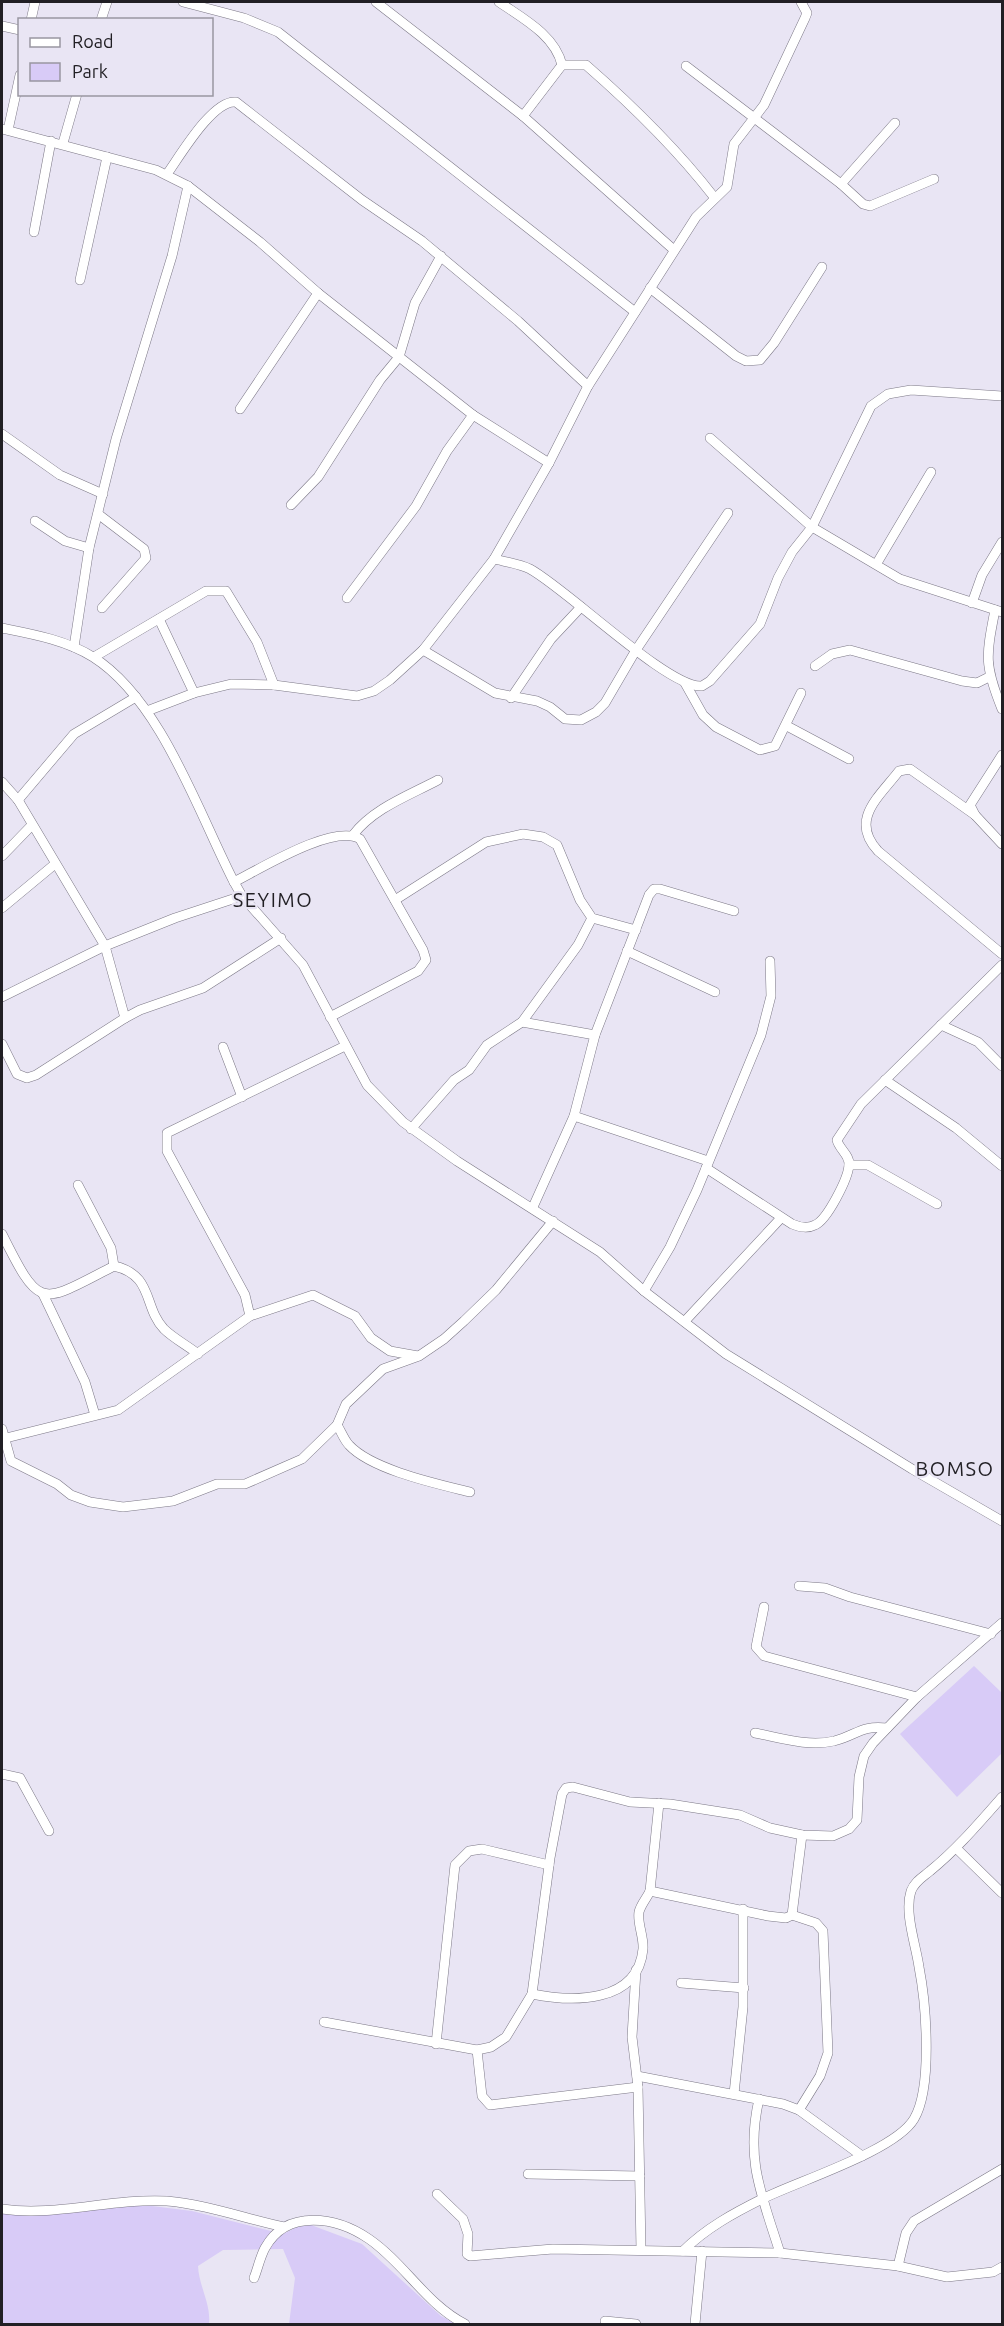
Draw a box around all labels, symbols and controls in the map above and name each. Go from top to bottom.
legend [18,18,213,96]
text: Road [72,31,114,51]
text: Park [72,61,108,81]
district label: SEYIMO [233,888,313,911]
district label: BOMSO [915,1457,995,1480]

